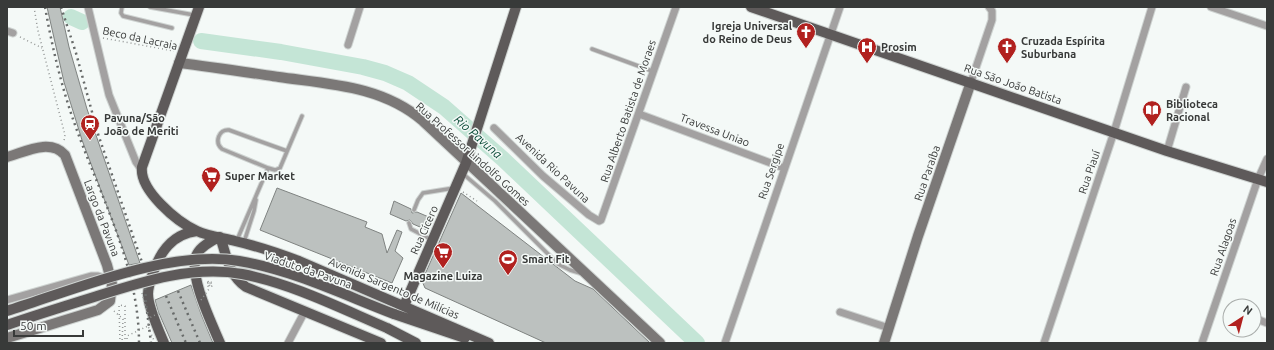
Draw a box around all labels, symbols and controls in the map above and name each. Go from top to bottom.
place label: Igreja Universal do Reino de Deus [703,20,793,45]
church icon: Igreja Universal do Reino de Deus [795,21,817,49]
street label: Beco da Lacraia [101,24,179,52]
place label: Cruzada Espírita Suburbana [1021,35,1105,60]
hospital icon: Prosim [856,36,878,64]
church icon: Cruzada Espírita Suburbana [996,36,1018,64]
street label: Rua Alberto Batista de Moraes [598,38,658,184]
place label: Prosim [881,41,917,53]
street label: Rua São João Batista [963,62,1063,106]
place label: Biblioteca Racional [1166,98,1218,123]
library icon: Biblioteca Racional [1141,99,1163,127]
street label: Rua Professor Lindolfo Gomes [414,100,533,208]
street label: Travessa Uniao [679,111,751,149]
place label: Pavuna/São João de Meriti [104,112,179,137]
station icon: Pavuna/São João de Meriti [79,113,101,141]
water label: Rio Pavuna [452,113,505,161]
street label: Avenida Rio Pavuna [514,131,592,205]
street label: Rua Sergipe [756,141,786,201]
street label: Rua Paraíba [912,144,942,202]
street label: Rua Piauí [1076,148,1102,195]
supermarket icon: Super Market [200,165,222,193]
place label: Super Market [225,170,295,182]
street label: Largo da Pavuna [82,178,122,258]
street label: Rua Cícero [408,204,440,256]
street label: Rua Alagoas [1208,216,1239,277]
supermarket icon: Magazine Luiza [432,241,454,269]
sports icon: Smart Fit [497,248,519,276]
street label: Viaduto da Pavuna [263,249,353,291]
place label: Smart Fit [522,253,570,265]
street label: Avenida Sargento de Milícias [327,255,461,321]
place label: Magazine Luiza [404,270,482,282]
north arrow [1222,298,1262,338]
text: N [1241,303,1255,317]
scale bar [14,312,83,338]
text: 50 m [20,319,47,332]

